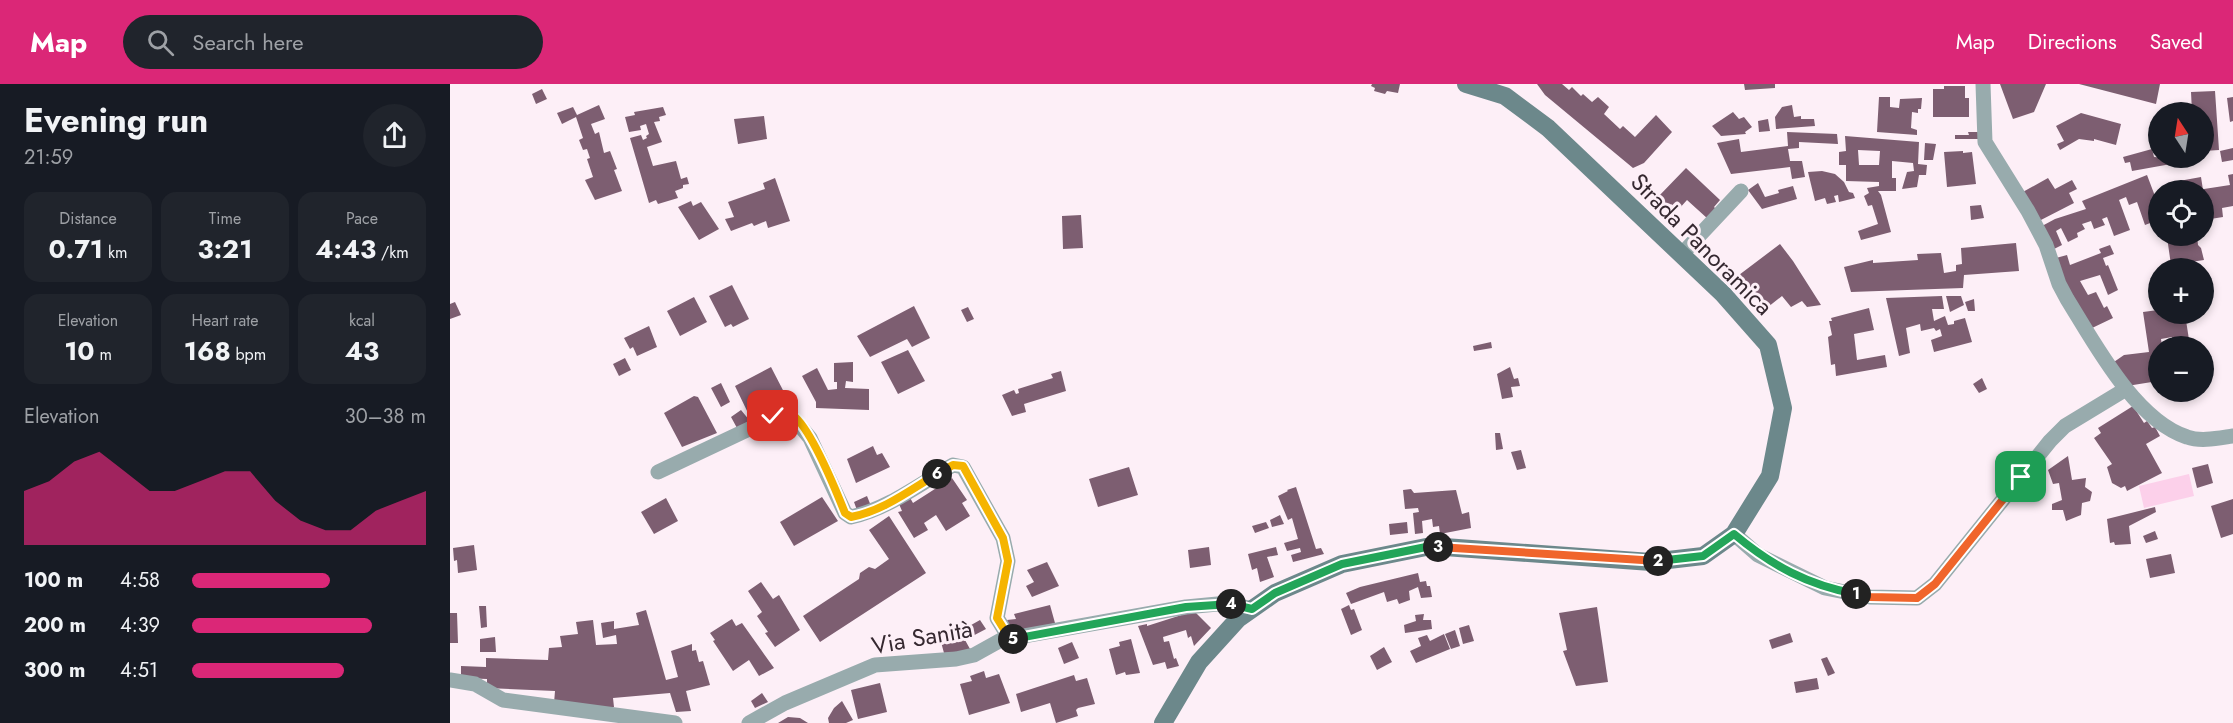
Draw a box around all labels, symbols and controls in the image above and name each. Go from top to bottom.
search box [123,15,543,69]
text: Map [30,22,87,63]
icon: search [144,26,177,59]
text: Search here [192,26,304,58]
text: Map [1956,27,1995,57]
text: Directions [2028,27,2117,57]
text: Saved [2150,27,2203,57]
text: Evening run [24,97,208,144]
north arrow [2148,102,2214,168]
map controls [2148,102,2214,402]
button: share [363,104,426,167]
text: 21:59 [24,143,73,172]
street label: Strada Panoramica [1623,165,1781,323]
button: locate [2148,180,2214,246]
text: Distance [59,207,117,230]
text: Time [209,207,241,230]
text: Pace [346,207,378,230]
text: 0.71 [49,230,103,268]
text: 3:21 [198,230,252,268]
text: 4:43 [315,230,376,268]
text: km [103,241,127,264]
text: /km [376,241,409,264]
button: + [2148,258,2214,324]
text: Elevation [58,309,118,332]
text: Heart rate [192,309,258,332]
text: kcal [349,309,375,332]
text: 10 [64,332,95,370]
text: 168 [184,332,231,370]
text: 43 [345,332,379,370]
button: − [2148,336,2214,402]
text: m [95,343,112,366]
text: bpm [231,343,266,366]
pin [747,390,798,441]
icon: check [756,399,789,432]
text: Elevation [24,402,99,431]
text: 30–38 m [345,402,426,431]
pin [1995,451,2046,502]
pin: 6 [922,459,952,489]
icon: arrive [2004,460,2037,493]
text: 6 [932,462,942,485]
pin: 3 [1423,532,1453,562]
text: 3 [1433,535,1443,558]
pin: 2 [1643,546,1673,576]
text: 2 [1653,549,1663,572]
text: 100 m [24,566,83,595]
text: 4:58 [120,566,160,595]
pin: 1 [1841,579,1871,609]
text: 1 [1852,582,1860,605]
pin: 4 [1216,589,1246,619]
text: 4 [1225,592,1237,615]
text: 200 m [24,611,86,640]
text: 4:39 [120,611,160,640]
street label: Via Sanità [869,611,975,663]
pin: 5 [998,624,1028,654]
text: 5 [1008,627,1018,650]
text: 300 m [24,656,85,685]
text: 4:51 [120,656,158,685]

